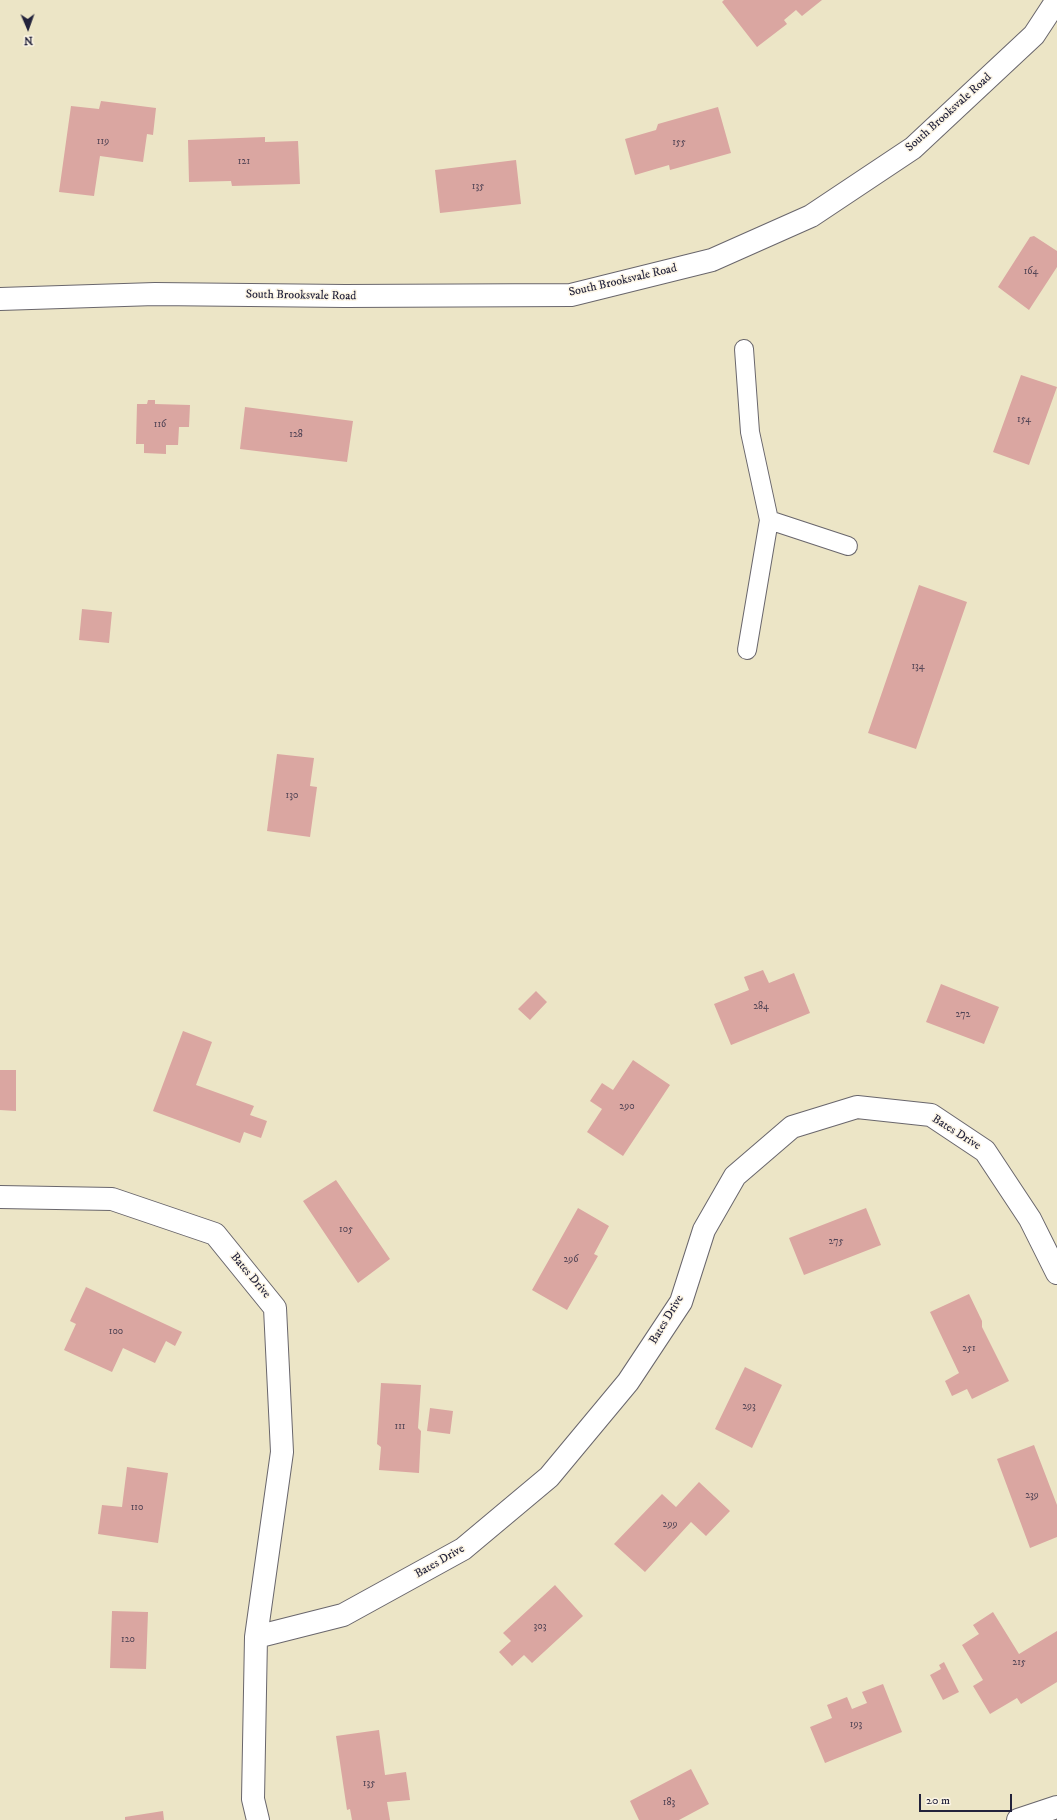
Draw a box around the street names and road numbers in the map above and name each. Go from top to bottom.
street label: South Brooksvale Road [903,71,995,155]
street label: South Brooksvale Road [568,262,678,300]
street label: South Brooksvale Road [246,288,356,304]
street label: Bates Drive [929,1112,983,1154]
street label: Bates Drive [227,1250,273,1302]
street label: Bates Drive [647,1293,687,1347]
street label: Bates Drive [413,1542,467,1582]

